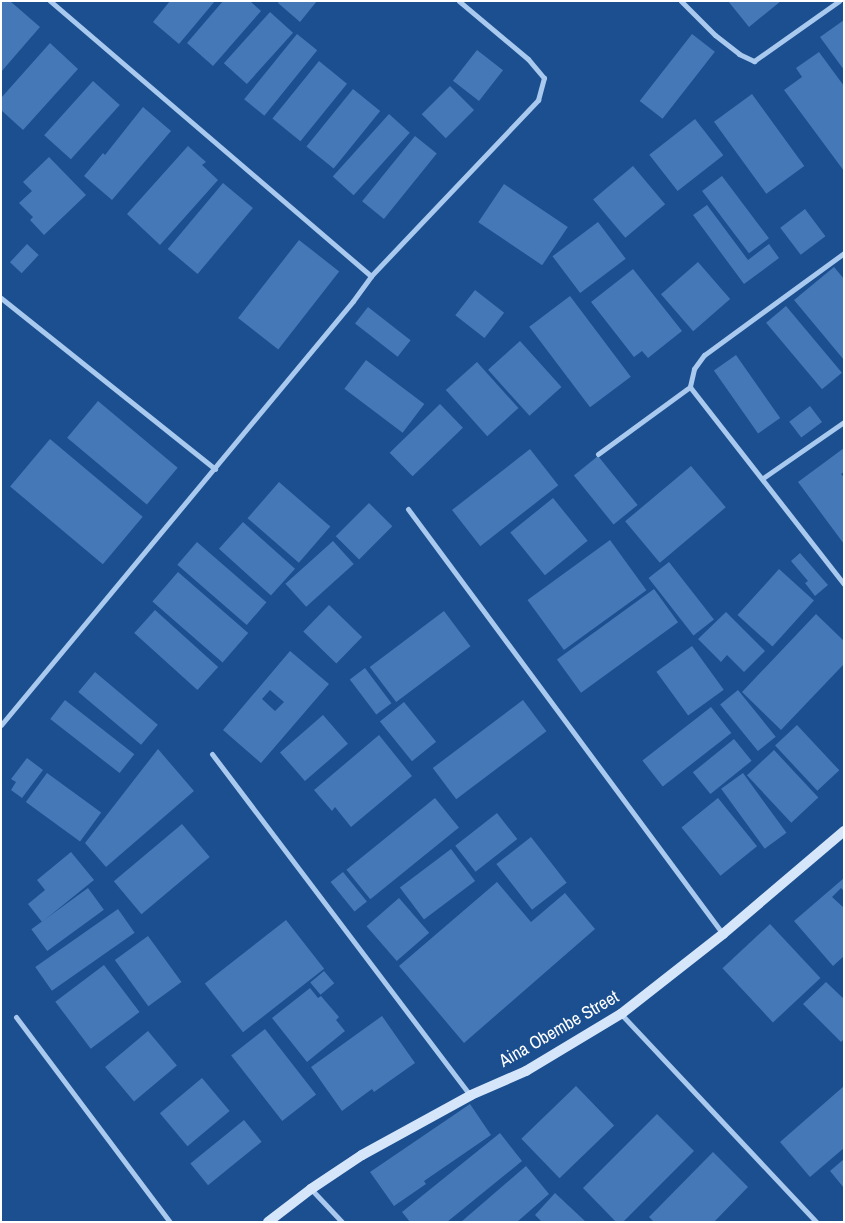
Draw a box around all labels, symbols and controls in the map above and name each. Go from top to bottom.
street label: Aina Obembe Street [495,986,623,1072]

